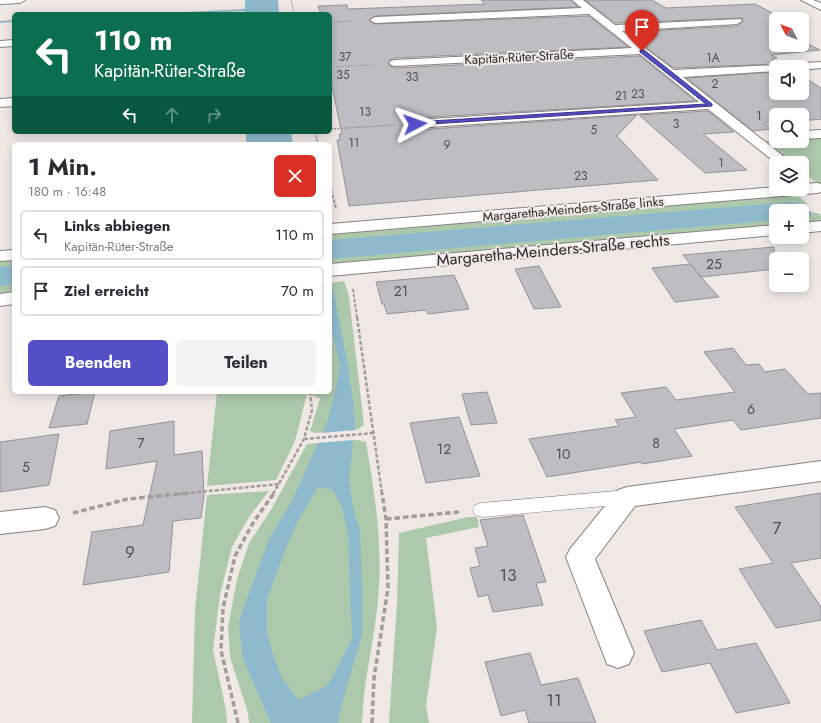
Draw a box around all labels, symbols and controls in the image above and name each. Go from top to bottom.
pin [625,10,659,51]
north arrow [769,12,809,52]
map controls [769,12,809,292]
icon: arrive [631,16,653,38]
text: 110 m [94,20,172,61]
icon: left [28,28,80,80]
street label: Kapitän-Rüter-Straße [464,45,574,69]
house number: 37 [339,48,352,66]
house number: 1A [706,49,720,67]
text: Kapitän-Rüter-Straße [94,58,246,84]
button: sound [769,60,809,100]
house number: 35 [336,66,350,84]
house number: 33 [405,68,419,86]
house number: 2 [712,75,719,93]
house number: 23 [631,85,645,103]
house number: 21 [615,87,627,105]
house number: 13 [359,103,371,121]
position arrow [394,103,436,145]
icon: left [119,104,141,126]
icon: ahead [161,104,183,126]
icon: right [203,104,225,126]
house number: 1 [756,107,762,125]
button: search [769,108,809,148]
house number: 3 [673,115,680,133]
house number: 5 [591,121,598,139]
house number: 11 [349,134,359,152]
house number: 9 [444,136,451,154]
text: 1 Min. [28,149,97,184]
house number: 1 [718,154,724,172]
button: close [274,155,316,197]
button: layers [769,156,809,196]
house number: 23 [574,167,588,185]
text: 180 m · 16:48 [28,182,106,201]
street label: Margaretha-Meinders-Straße links [482,192,664,226]
button: + [769,204,809,244]
text: Links abbiegen [64,215,170,237]
icon: left [30,224,52,246]
text: 110 m [275,224,314,246]
street label: Margaretha-Meinders-Straße rechts [436,228,670,272]
text: Kapitän-Rüter-Straße [64,237,173,256]
button: − [769,252,809,292]
house number: 25 [706,254,722,274]
icon: arrive [30,280,52,302]
text: Ziel erreicht [64,280,149,302]
text: 70 m [281,280,314,302]
house number: 21 [394,281,408,301]
button: Beenden [28,340,168,386]
button: Teilen [176,340,316,386]
house number: 6 [747,399,755,419]
house number: 7 [137,433,145,453]
house number: 8 [652,433,660,453]
house number: 12 [437,439,451,459]
house number: 10 [556,444,570,464]
house number: 5 [22,457,30,477]
house number: 7 [773,516,782,540]
house number: 9 [125,540,135,564]
house number: 13 [500,563,516,587]
house number: 11 [546,688,562,712]

